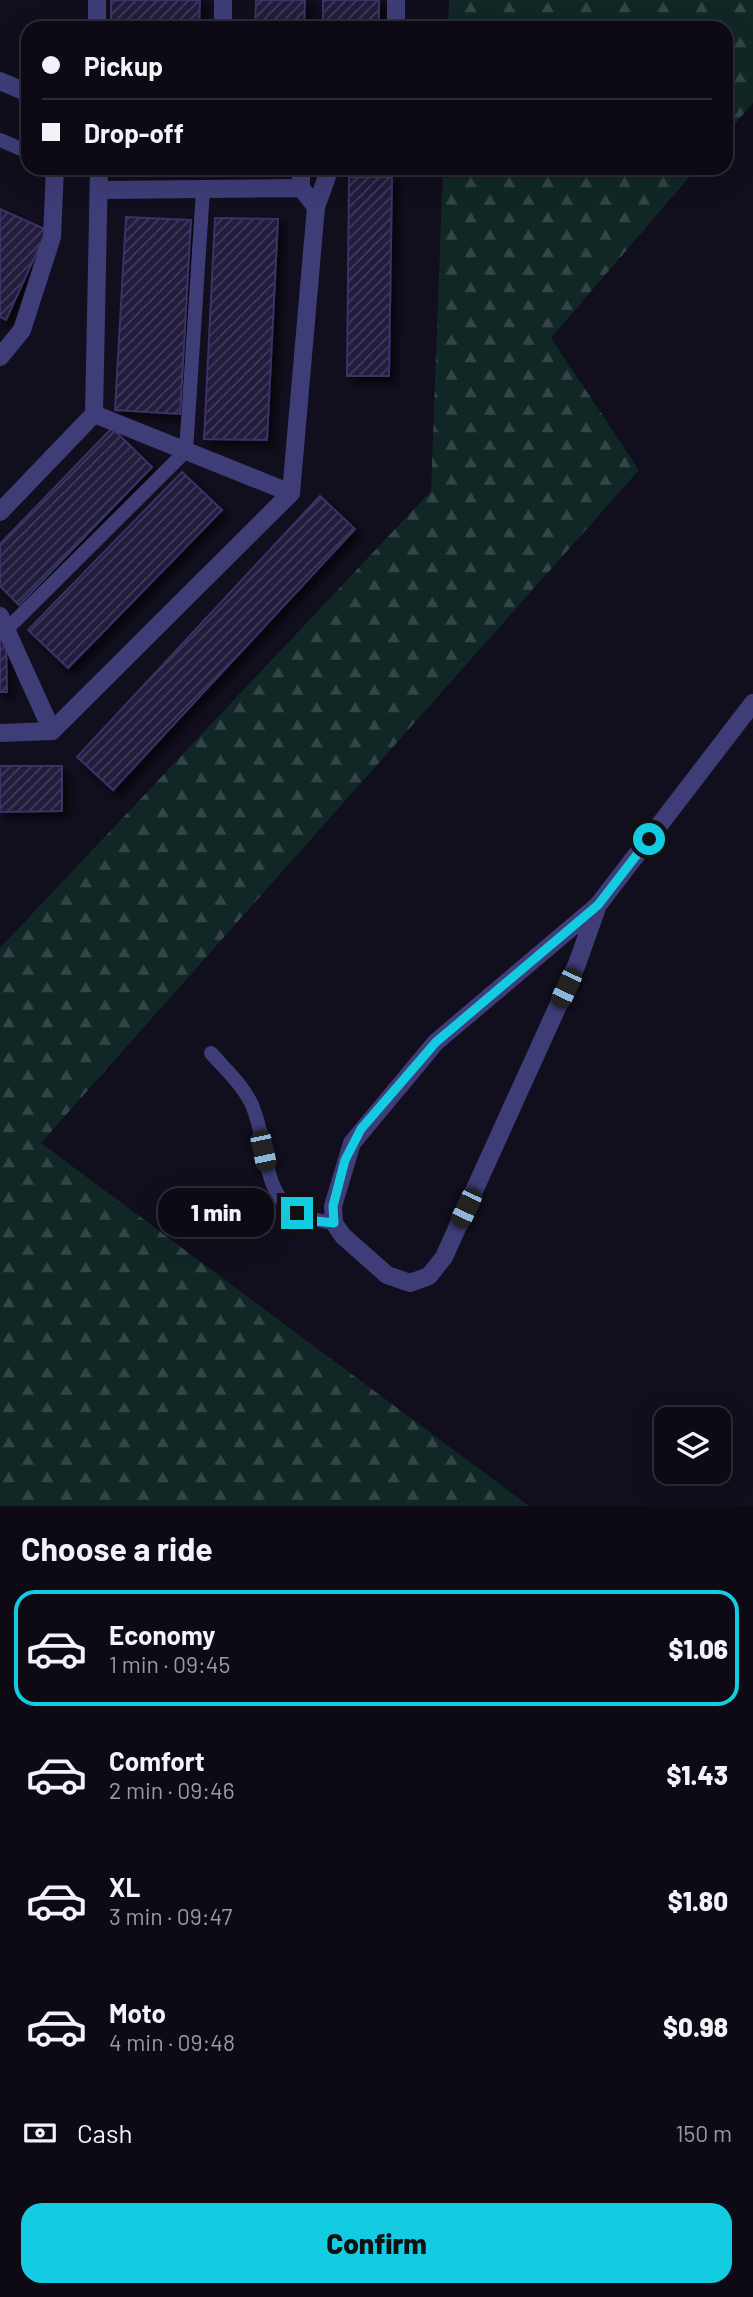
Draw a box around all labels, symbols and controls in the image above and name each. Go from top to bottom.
text: Pickup [84,50,163,81]
text: Drop-off [84,117,184,148]
route start [633,823,665,855]
car [548,965,585,1011]
car [249,1128,278,1174]
car [448,1185,485,1231]
callout: 1 min [157,1188,272,1238]
route end [281,1197,313,1229]
text: 1 min [191,1198,241,1226]
map controls [654,1407,731,1484]
button: layers [654,1407,731,1484]
text: Choose a ride [21,1529,213,1567]
icon: car [25,1617,88,1680]
text: Economy [109,1619,215,1650]
text: $1.06 [668,1633,728,1664]
text: 1 min · 09:45 [109,1650,230,1678]
icon: car [25,1743,88,1806]
text: Comfort [109,1745,205,1776]
text: $1.43 [666,1759,728,1790]
text: 2 min · 09:46 [109,1776,235,1804]
icon: car [25,1869,88,1932]
text: XL [109,1871,140,1902]
text: $1.80 [668,1885,728,1916]
text: 3 min · 09:47 [109,1902,232,1930]
icon: car [25,1995,88,2058]
text: Moto [109,1997,166,2028]
text: $0.98 [663,2011,728,2042]
text: 4 min · 09:48 [109,2028,235,2056]
icon: cash [21,2114,59,2152]
text: Cash [77,2117,132,2148]
text: 150 m [676,2119,732,2147]
button: Confirm [21,2203,732,2283]

